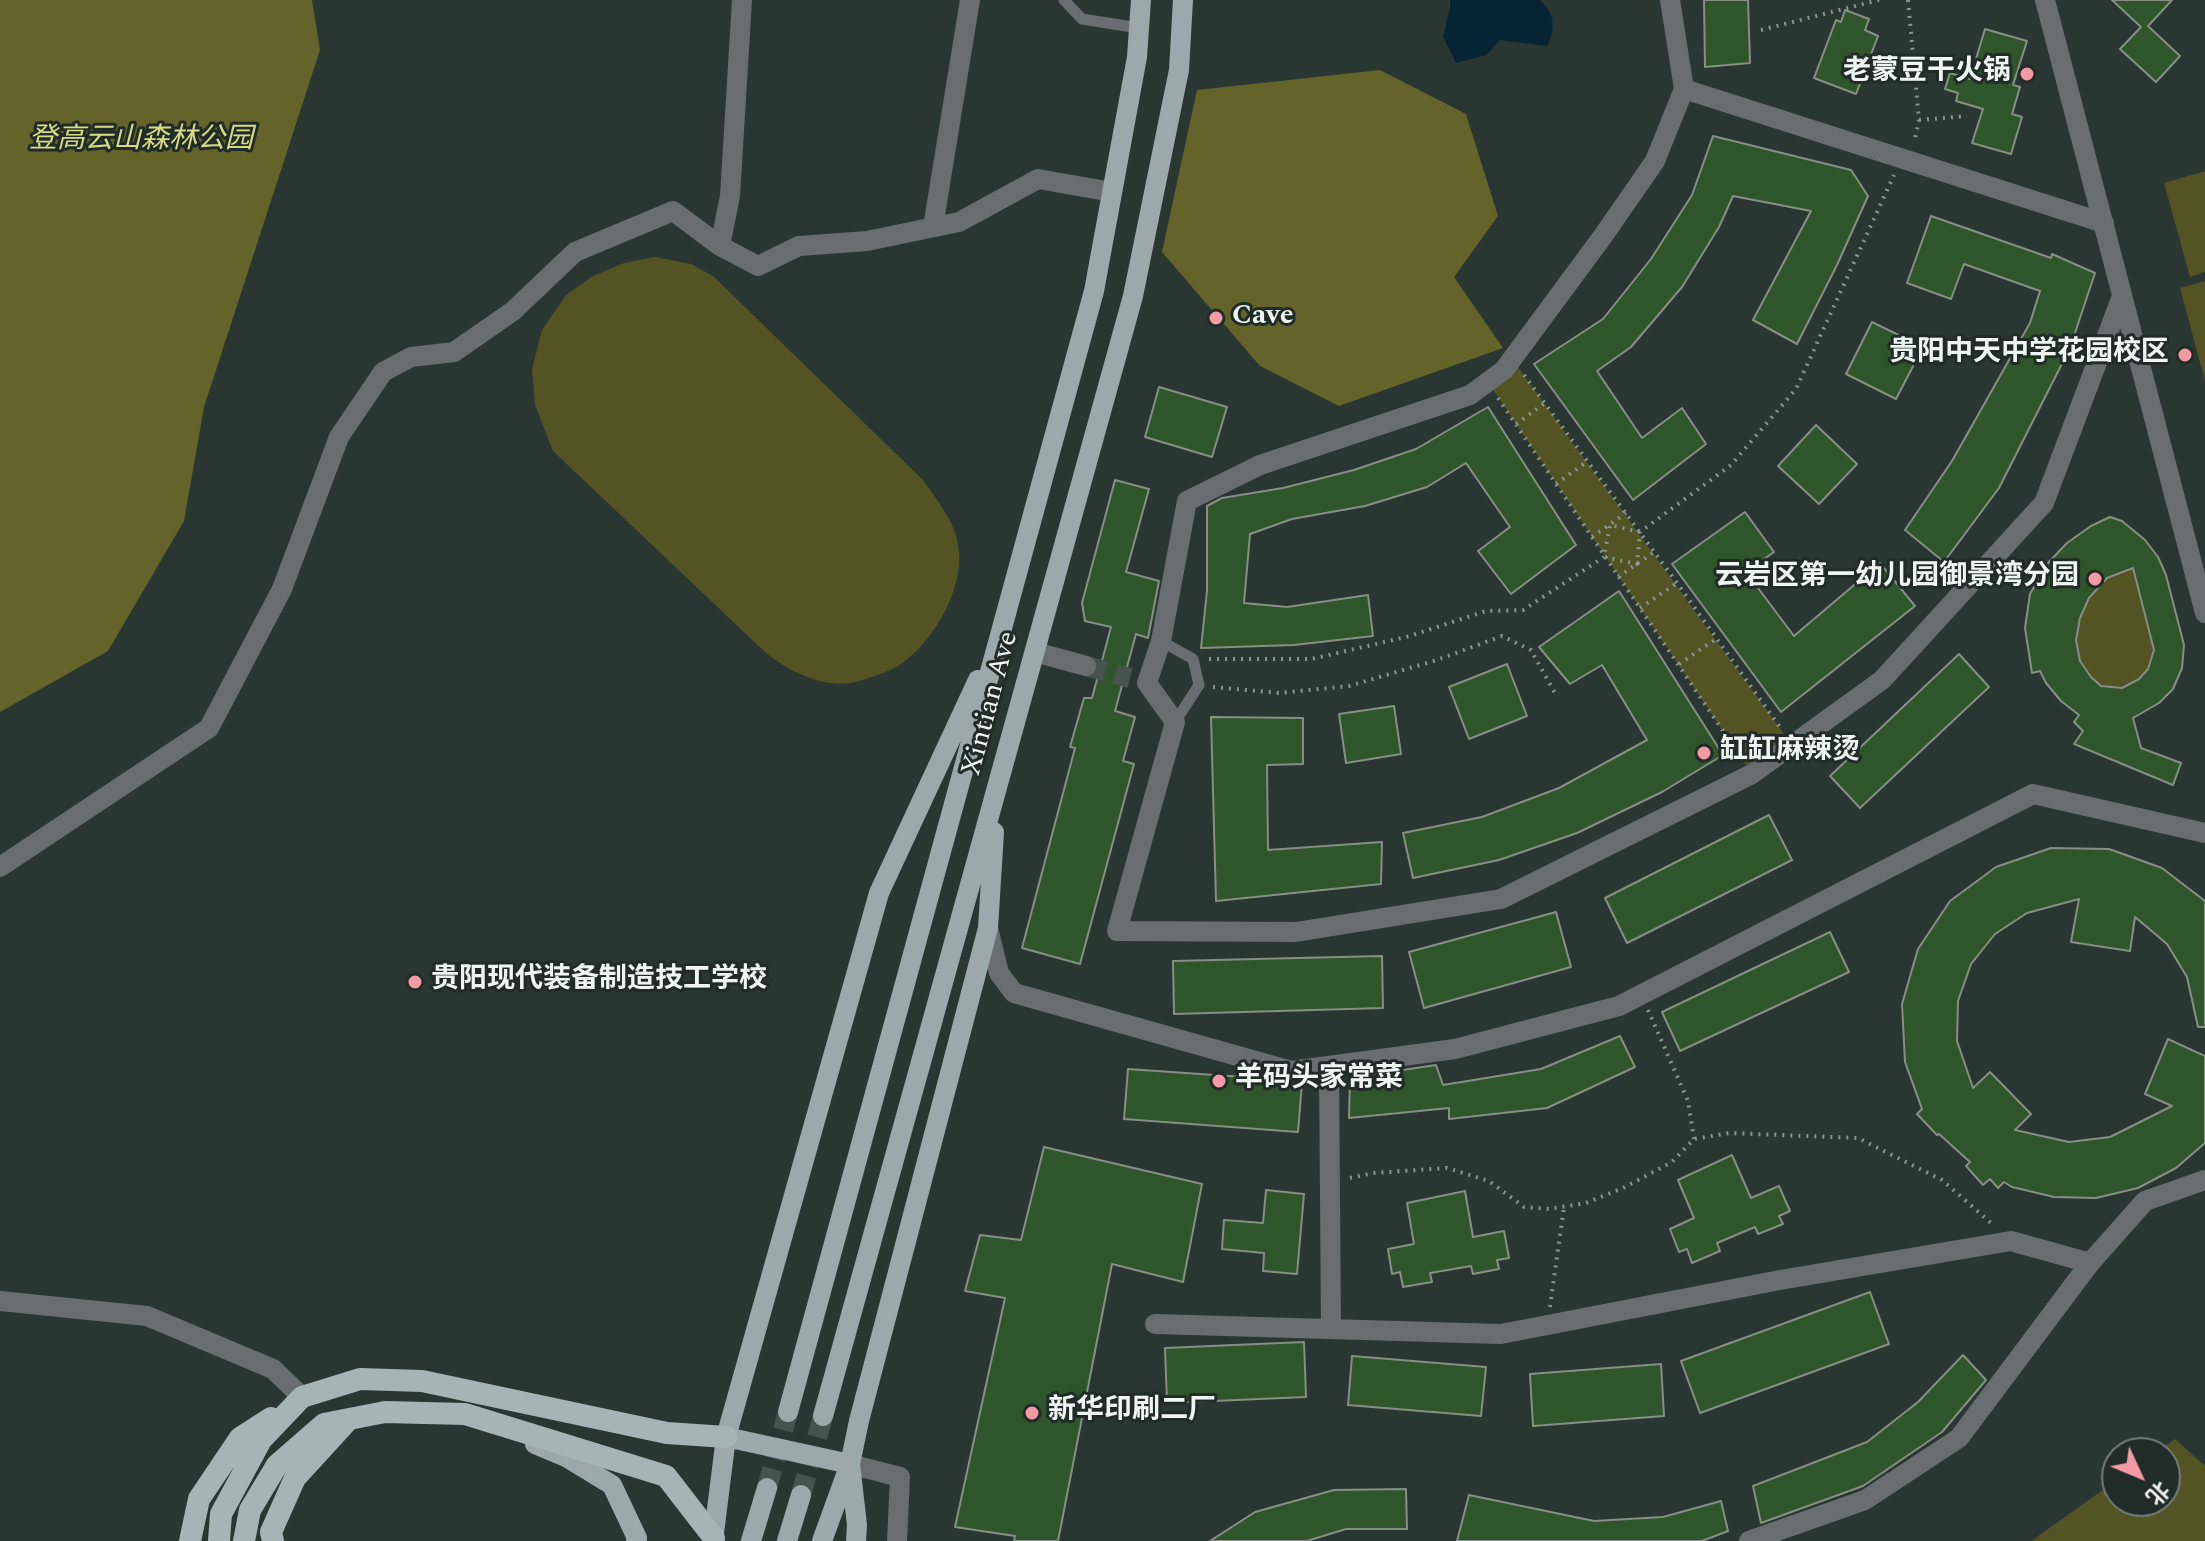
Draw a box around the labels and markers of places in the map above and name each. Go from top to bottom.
place label: 老蒙豆干火锅 [1843,57,2011,91]
marker: 老蒙豆干火锅 [2018,65,2036,83]
place label: Cave [1232,301,1294,335]
marker: Cave [1207,309,1225,327]
place label: 贵阳中天中学花园校区 [1889,338,2169,372]
marker: 贵阳中天中学花园校区 [2176,346,2194,364]
place label: 云岩区第一幼儿园御景湾分园 [1715,562,2079,596]
marker: 云岩区第一幼儿园御景湾分园 [2086,570,2104,588]
place label: 缸缸麻辣烫 [1720,736,1860,770]
marker: 缸缸麻辣烫 [1695,744,1713,762]
place label: 贵阳现代装备制造技工学校 [431,965,767,999]
marker: 贵阳现代装备制造技工学校 [406,973,424,991]
place label: 羊码头家常菜 [1235,1064,1403,1098]
marker: 羊码头家常菜 [1210,1072,1228,1090]
place label: 新华印刷二厂 [1048,1396,1216,1430]
marker: 新华印刷二厂 [1023,1404,1041,1422]

